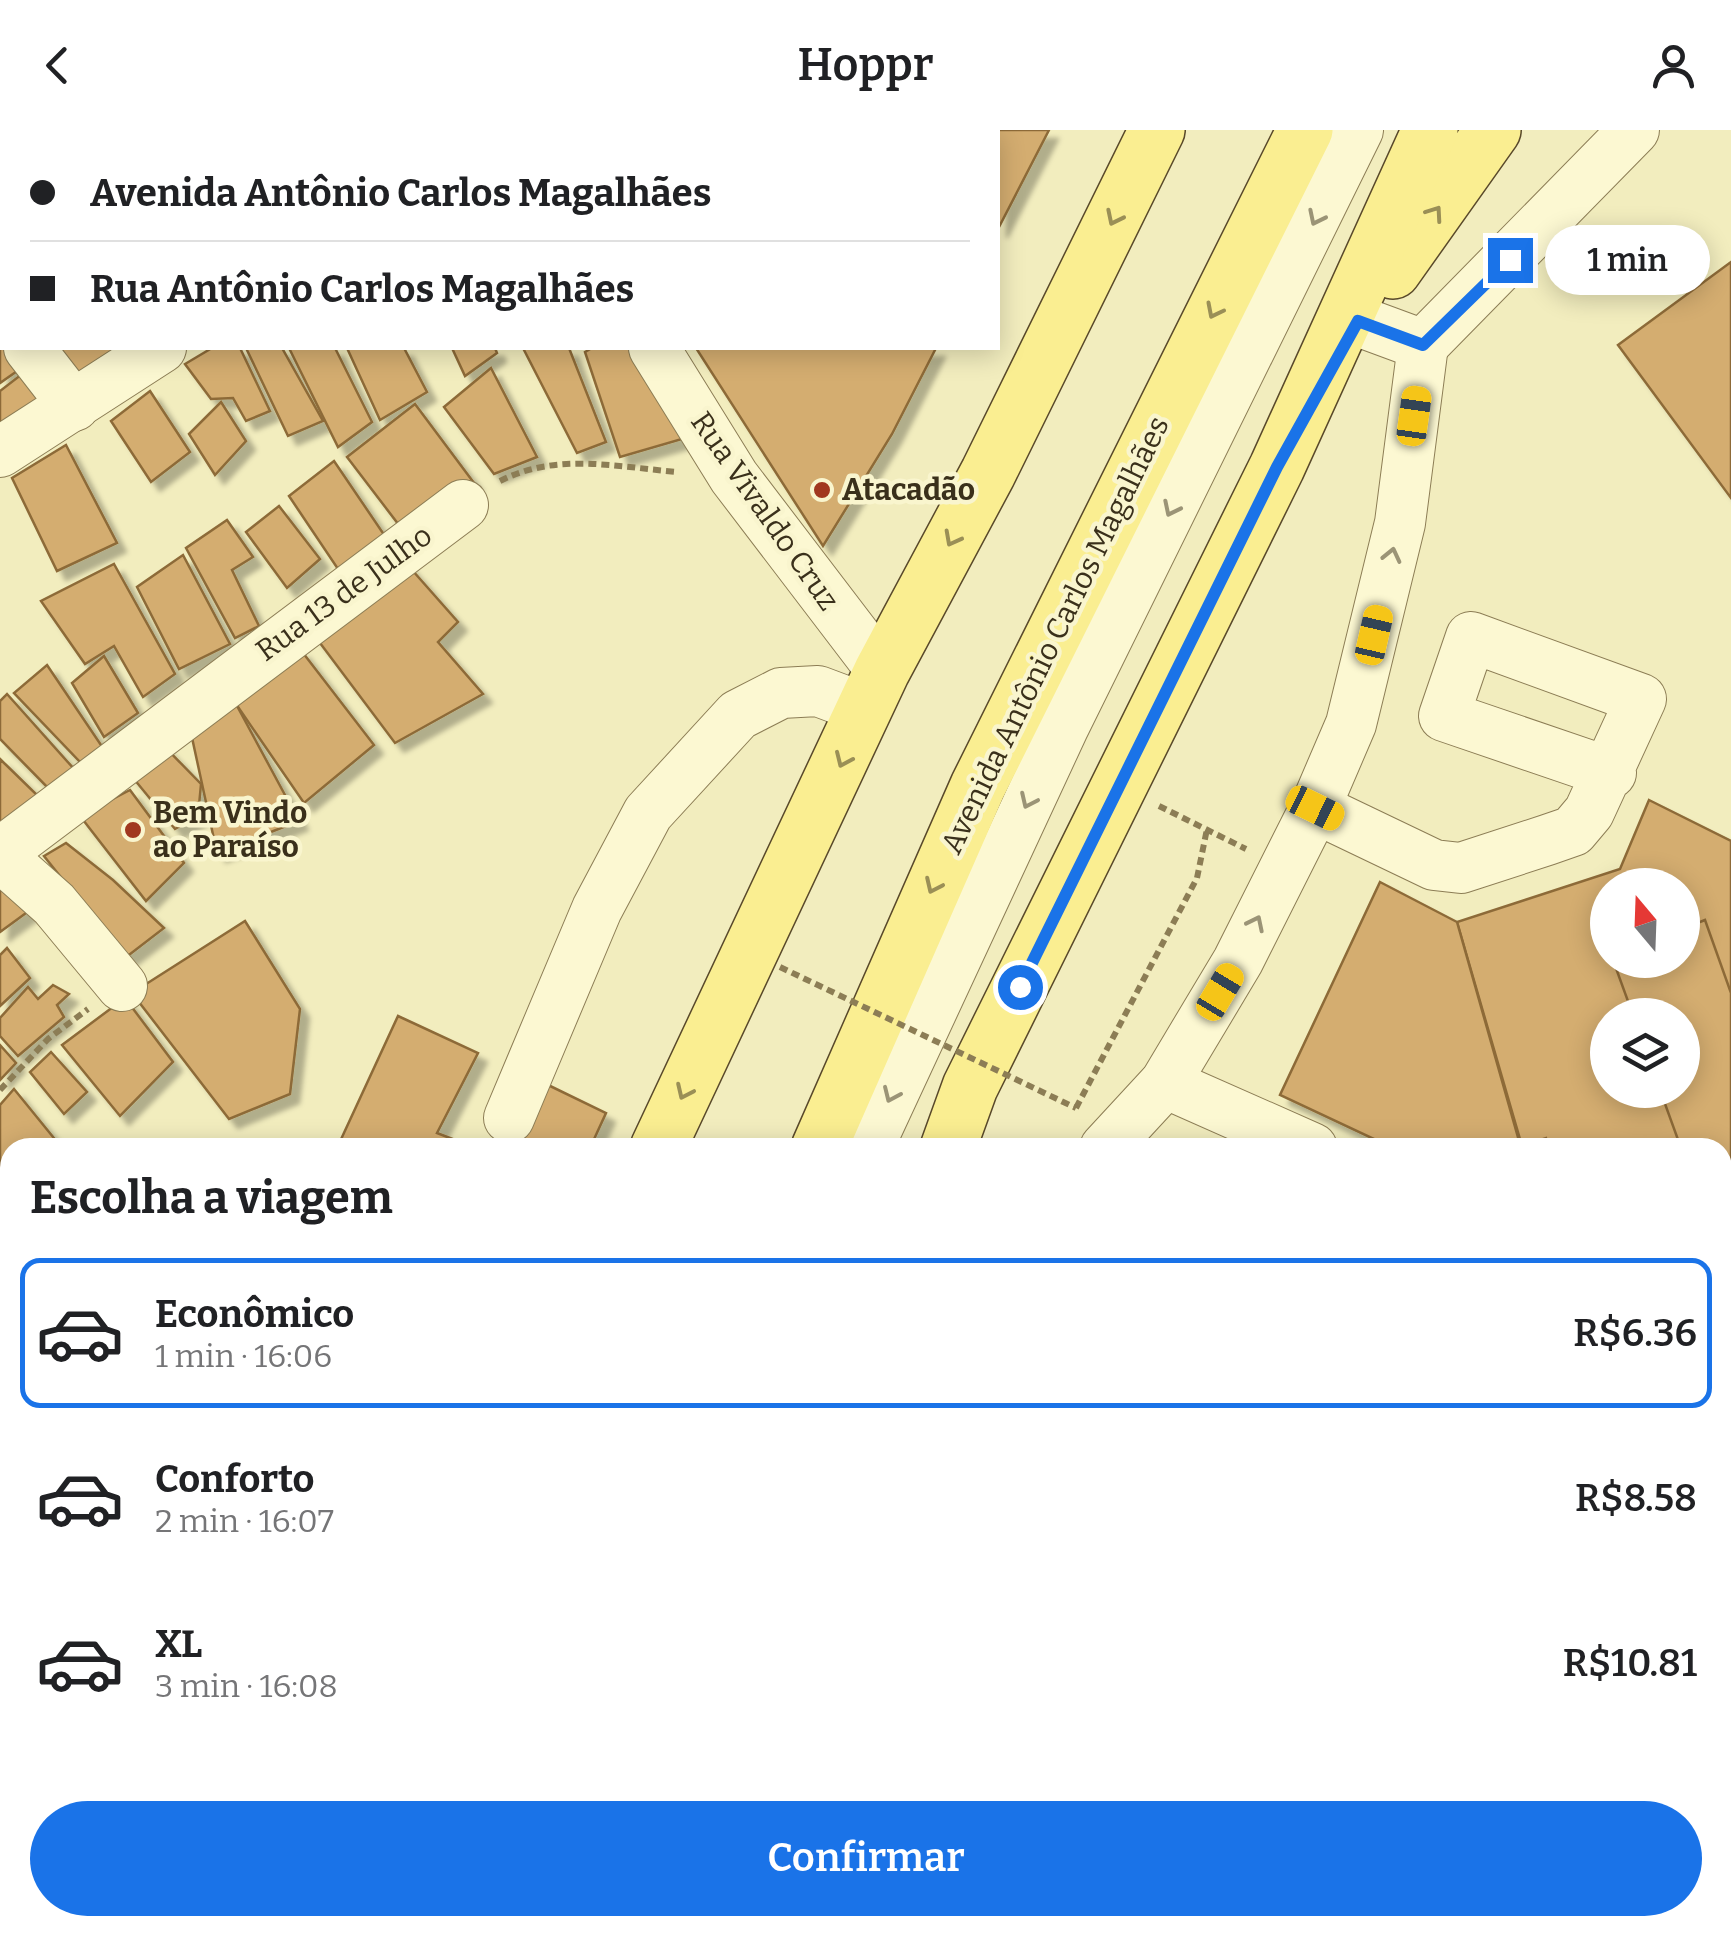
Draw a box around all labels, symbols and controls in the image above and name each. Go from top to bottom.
icon: back [30,38,85,93]
text: Hoppr [797,38,934,92]
icon: person [1646,38,1701,93]
text: Avenida Antônio Carlos Magalhães [90,170,711,216]
one-way arrow [1423,205,1441,224]
one-way arrow [1107,207,1126,225]
one-way arrow [1308,208,1328,226]
callout: 1 min [1545,225,1710,295]
route end [1488,238,1533,283]
text: 1 min [1587,241,1668,279]
text: Rua Antônio Carlos Magalhães [90,266,634,312]
one-way arrow [1207,301,1227,319]
car [1395,384,1433,448]
street label: Rua Vivaldo Cruz [683,405,847,617]
street label: Avenida Antônio Carlos Magalhães [933,411,1177,859]
place label: Atacadão [842,472,975,508]
marker: Atacadão [811,479,833,501]
one-way arrow [1164,499,1184,517]
street label: Rua 13 de Julho [249,517,439,669]
one-way arrow [945,529,965,547]
one-way arrow [1381,546,1402,563]
car [1353,602,1395,668]
one-way arrow [835,750,855,768]
car [1281,781,1349,835]
one-way arrow [1021,791,1041,809]
place label: Bem Vindo ao Paraíso [153,795,307,865]
marker: Bem Vindo ao Paraíso [122,819,144,841]
north arrow [1590,868,1700,978]
map controls [1590,868,1700,1108]
one-way arrow [925,876,945,894]
one-way arrow [1244,915,1264,933]
car [1192,959,1248,1025]
route start [998,965,1043,1010]
button: layers [1590,998,1700,1108]
one-way arrow [676,1082,696,1100]
one-way arrow [883,1085,903,1103]
text: Escolha a viagem [30,1171,393,1225]
icon: car [35,1288,125,1378]
text: Econômico [155,1291,354,1337]
text: R$6.36 [1573,1310,1697,1356]
text: 1 min · 16:06 [155,1337,332,1375]
icon: car [35,1453,125,1543]
text: Conforto [155,1456,315,1502]
text: R$8.58 [1575,1475,1697,1521]
text: 2 min · 16:07 [155,1502,334,1540]
icon: car [35,1618,125,1708]
text: XL [155,1621,202,1667]
text: R$10.81 [1563,1640,1697,1686]
text: 3 min · 16:08 [155,1667,338,1705]
button: Confirmar [30,1801,1702,1916]

